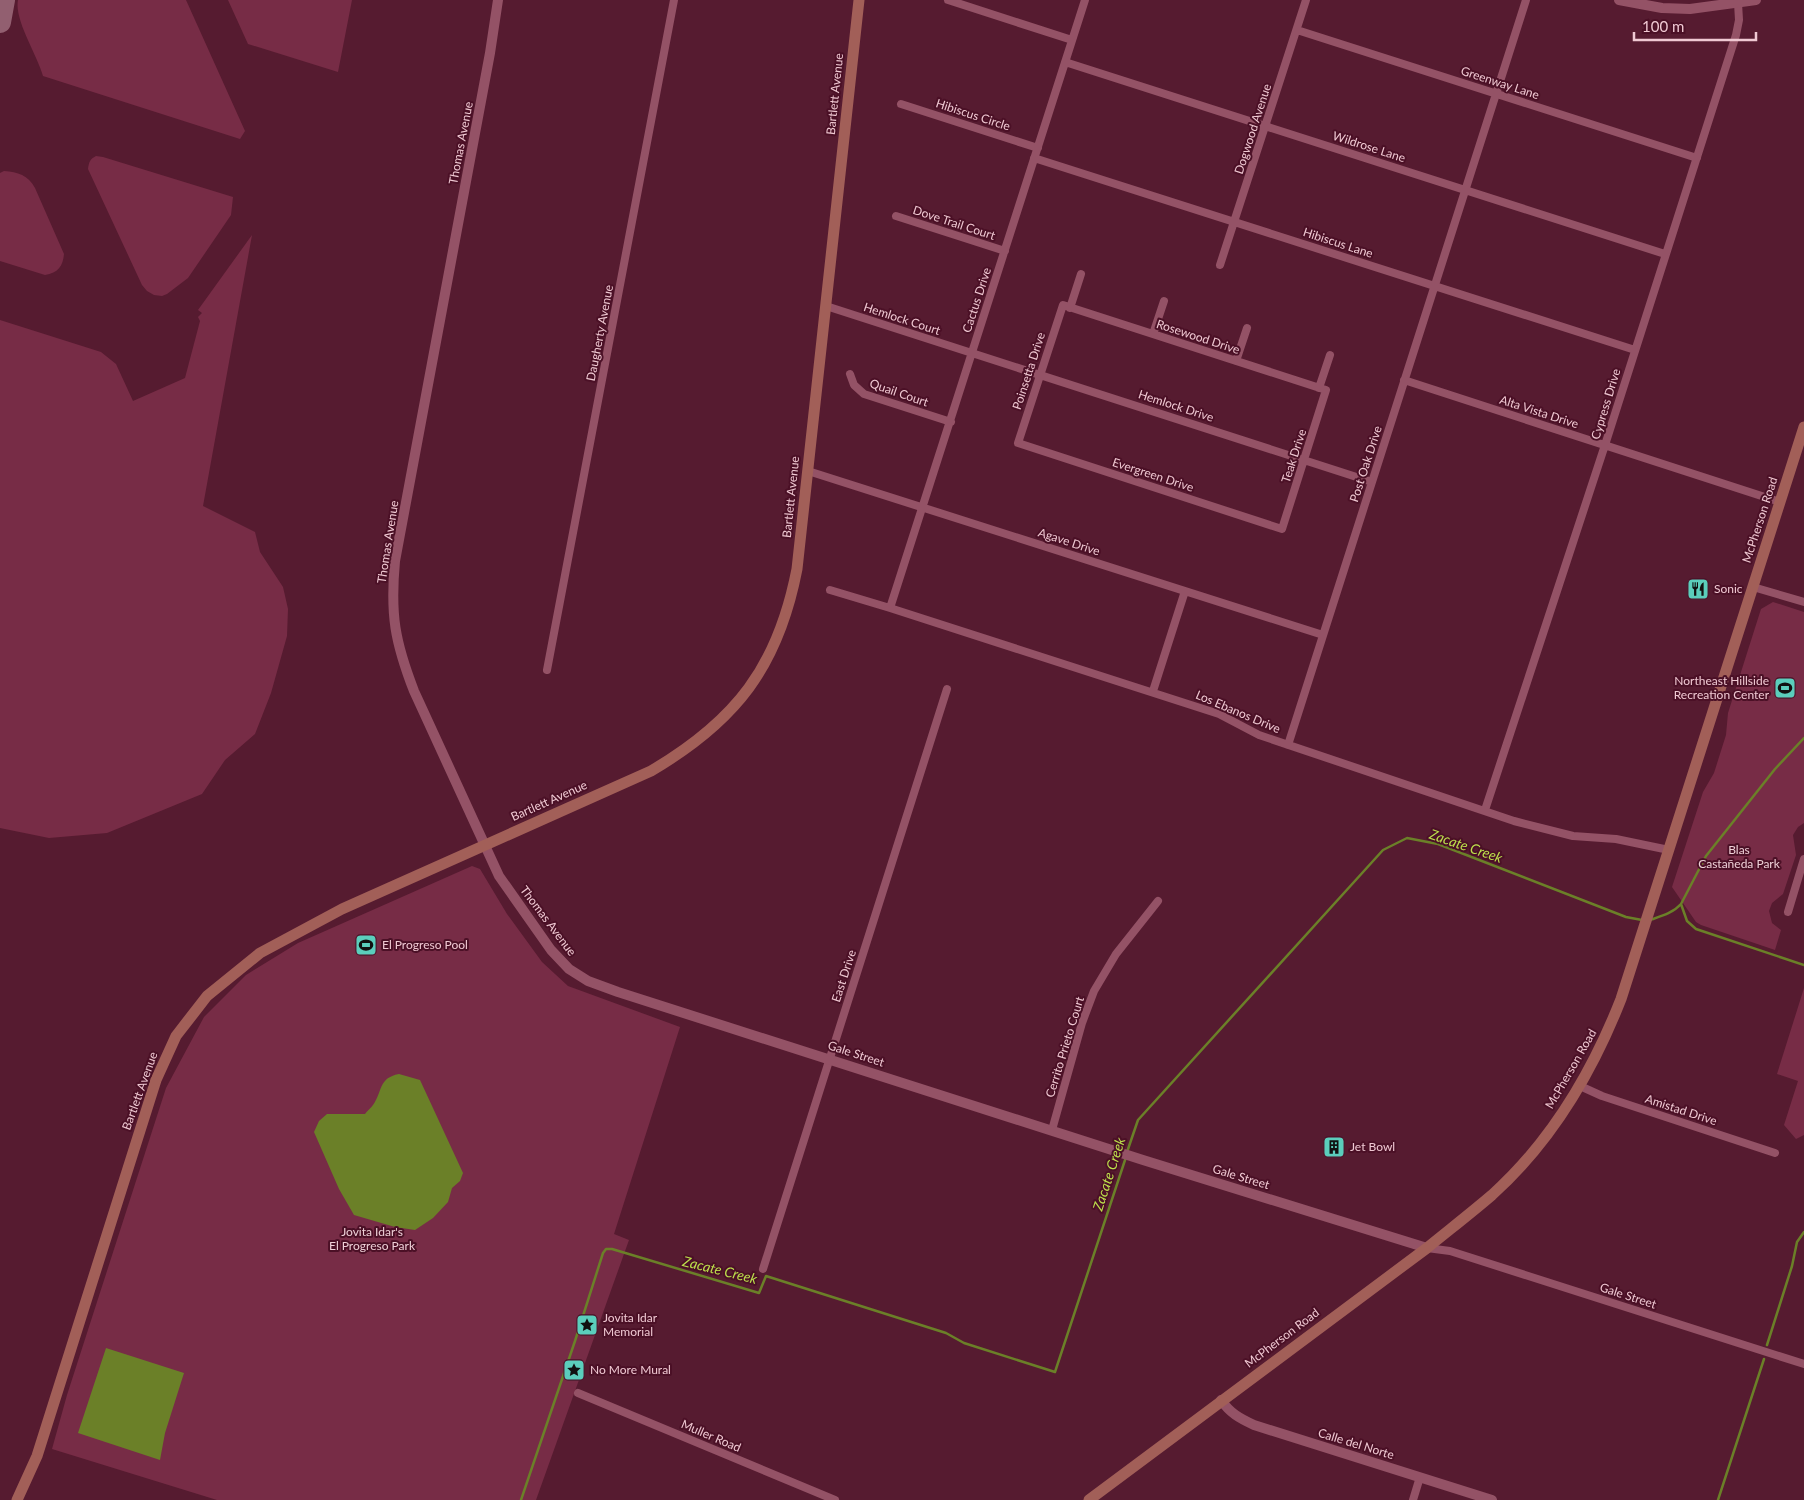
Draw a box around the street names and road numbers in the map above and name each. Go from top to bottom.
street label: Bartlett Avenue [823,52,846,136]
street label: Greenway Lane [1459,63,1541,102]
street label: Dogwood Avenue [1231,82,1274,176]
street label: Hibiscus Circle [934,95,1012,134]
street label: Thomas Avenue [445,100,476,186]
street label: Wildrose Lane [1331,128,1407,165]
street label: Dove Trail Court [911,202,998,243]
street label: Hibiscus Lane [1301,224,1375,261]
street label: Cactus Drive [959,265,994,334]
street label: Daugherty Avenue [583,283,616,382]
street label: Hemlock Court [862,299,943,338]
street label: Rosewood Drive [1155,316,1242,357]
street label: Poinsetta Drive [1009,330,1048,411]
street label: Cypress Drive [1588,367,1623,441]
street label: Quail Court [868,376,931,410]
street label: Hemlock Drive [1137,386,1216,425]
street label: Alta Vista Drive [1498,392,1580,431]
street label: Post Oak Drive [1346,424,1385,504]
street label: Teak Drive [1278,427,1309,485]
street label: Evergreen Drive [1111,454,1196,495]
street label: Bartlett Avenue [779,455,802,539]
street label: McPherson Road [1739,475,1780,565]
street label: Thomas Avenue [374,499,401,585]
street label: Agave Drive [1036,524,1102,559]
street label: Los Ebanos Drive [1194,687,1283,736]
street label: Bartlett Avenue [508,777,589,824]
street label: Thomas Avenue [517,883,580,959]
street label: East Drive [828,948,859,1004]
street label: Cerrito Prieto Court [1042,994,1087,1099]
street label: McPherson Road [1542,1026,1599,1111]
street label: Gale Street [826,1037,887,1070]
street label: Bartlett Avenue [118,1050,161,1132]
street label: Amistad Drive [1643,1091,1719,1128]
street label: Gale Street [1211,1161,1272,1192]
street label: Gale Street [1598,1279,1659,1312]
street label: McPherson Road [1241,1305,1322,1371]
street label: Muller Road [679,1416,743,1455]
street label: Calle del Norte [1316,1425,1396,1462]

